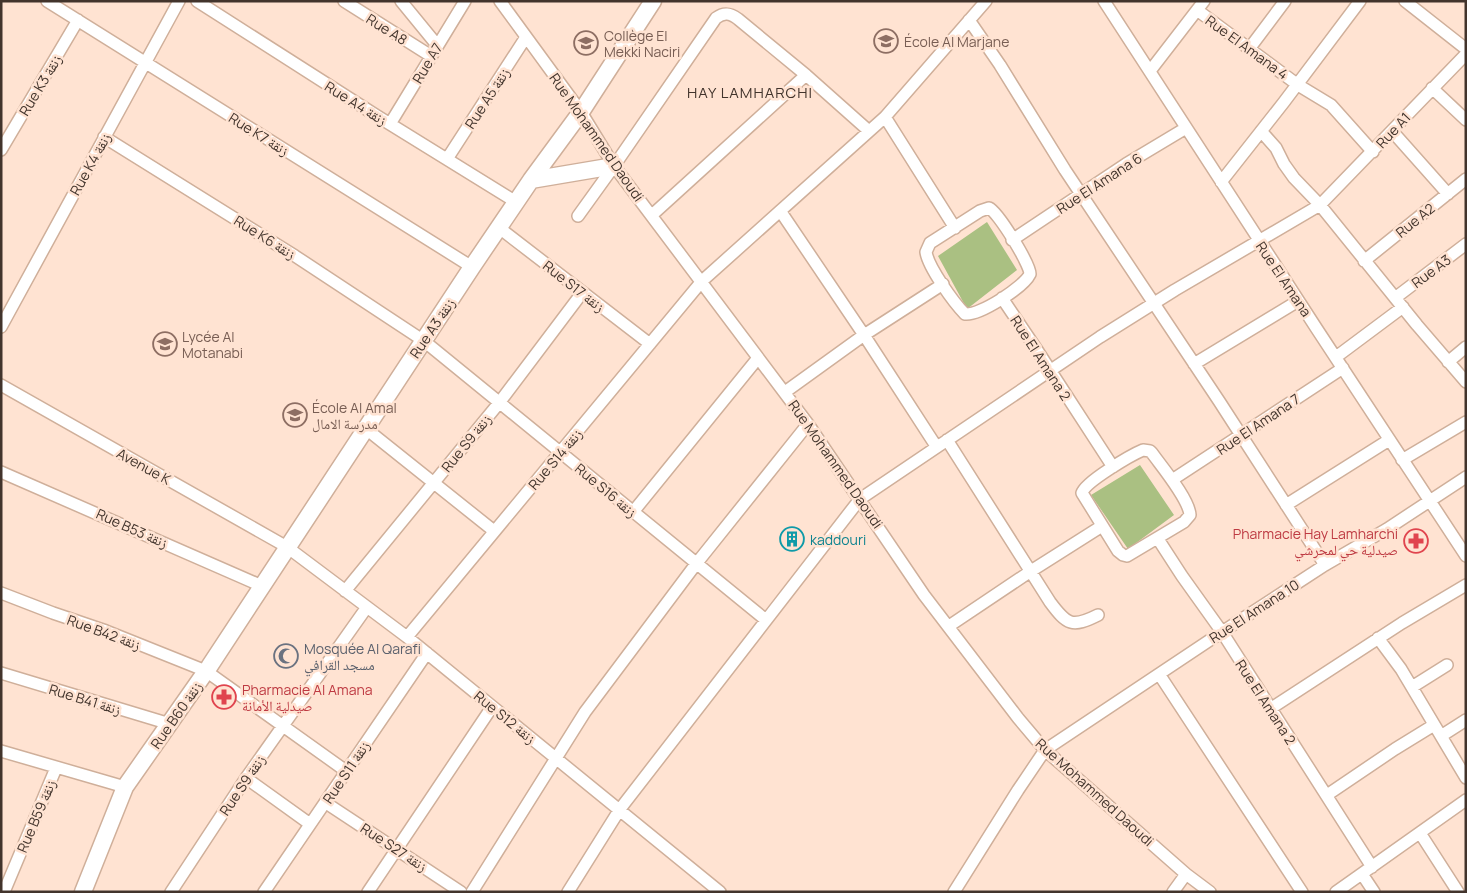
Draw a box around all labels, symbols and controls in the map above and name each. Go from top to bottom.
street label: Rue A8 [363,9,411,49]
street label: Rue El Amana 4 [1202,11,1292,83]
place label: Collège El Mekki Naciri [604,26,680,61]
school or university icon: École Al Marjane [873,28,899,54]
school or university icon: Collège El Mekki Naciri [573,30,599,56]
place label: École Al Marjane [904,32,1009,51]
street label: Rue A7 [408,39,446,87]
street label: Rue K3 زنقة [14,51,66,119]
street label: Rue A5 زنقة [460,64,514,132]
street label: Rue Mohammed Daoudi [545,69,649,205]
street label: Rue A4 زنقة [321,77,391,129]
district label: HAY LAMHARCHI [687,82,813,103]
street label: Rue K7 زنقة [225,108,293,160]
street label: Rue A1 [1372,108,1414,152]
street label: Rue K4 زنقة [65,129,115,199]
street label: Rue El Amana 6 [1053,148,1145,218]
street label: Rue A2 [1392,198,1438,242]
street label: Rue K6 زنقة [231,211,299,263]
street label: Rue El Amana [1252,238,1316,320]
street label: Rue A3 [1407,250,1455,292]
street label: Rue S17 زنقة [539,256,609,316]
street label: Rue A3 زنقة [405,294,459,362]
street label: Rue El Amana 2 [1006,312,1076,404]
place label: Lycée Al Motanabi [182,327,243,362]
school or university icon: Lycée Al Motanabi [152,331,178,357]
street label: Rue El Amana 7 [1213,389,1303,459]
street label: Rue Mohammed Daoudi [784,396,888,532]
place label: École Al Amal مدرسة الامال [312,398,397,433]
school or university icon: École Al Amal مدرسة الامال [282,402,308,428]
street label: Rue S9 زنقة [437,410,495,476]
street label: Rue S14 زنقة [524,424,586,494]
street label: Avenue K [114,443,175,489]
street label: Rue S16 زنقة [571,459,641,521]
street label: Rue B53 زنقة [93,504,171,552]
place label: Pharmacie Hay Lamharchi صيدلية حي لمحرشي [1233,524,1398,561]
building icon: kaddouri [779,526,805,552]
pharmacy icon: Pharmacie Hay Lamharchi صيدلية حي لمحرشي [1403,528,1429,554]
place label: kaddouri [810,530,866,549]
street label: Rue El Amana 10 [1205,575,1303,647]
street label: Rue B42 زنقة [65,610,143,654]
place label: Mosquée Al Qarafi مسجد القرافي [304,639,421,676]
mosque icon: Mosquée Al Qarafi مسجد القرافي [273,643,299,669]
street label: Rue El Amana 2 [1231,656,1301,748]
street label: Rue B60 زنقة [146,678,206,752]
street label: Rue B41 زنقة [47,679,123,719]
place label: Pharmacie Al Amana صيدلية الأمانة [242,680,373,715]
pharmacy icon: Pharmacie Al Amana صيدلية الأمانة [211,684,237,710]
street label: Rue S12 زنقة [470,686,540,748]
street label: Rue Mohammed Daoudi [1032,734,1158,850]
street label: Rue S11 زنقة [318,737,374,807]
street label: Rue S9 زنقة [215,751,269,819]
street label: Rue B59 زنقة [12,777,60,855]
street label: Rue S27 زنقة [357,818,431,876]

